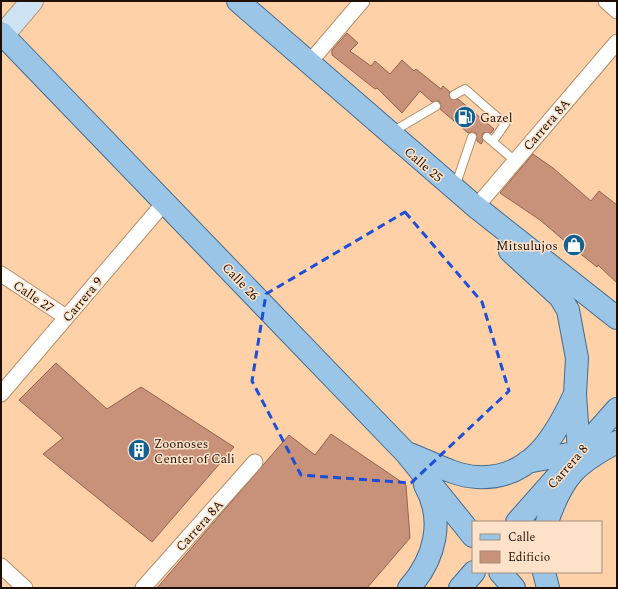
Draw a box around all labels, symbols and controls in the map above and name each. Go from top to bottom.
street label: Carrera 8A [518,94,575,155]
fuel station icon: Gazel [452,104,478,130]
place label: Gazel [480,108,513,128]
street label: Calle 25 [399,142,447,187]
shop icon: Mitsulujos [561,232,587,258]
place label: Mitsulujos [496,236,558,256]
street label: Calle 26 [217,258,264,306]
street label: Carrera 9 [58,272,108,327]
street label: Calle 27 [9,276,58,318]
place label: Zoonoses Center of Cali [154,434,235,469]
building icon: Zoonoses Center of Cali [126,437,152,463]
street label: Carrera 8 [543,440,593,494]
street label: Carrera 8A [171,495,229,556]
legend [472,521,602,573]
text: Calle [508,528,536,547]
text: Edificio [508,548,550,567]

